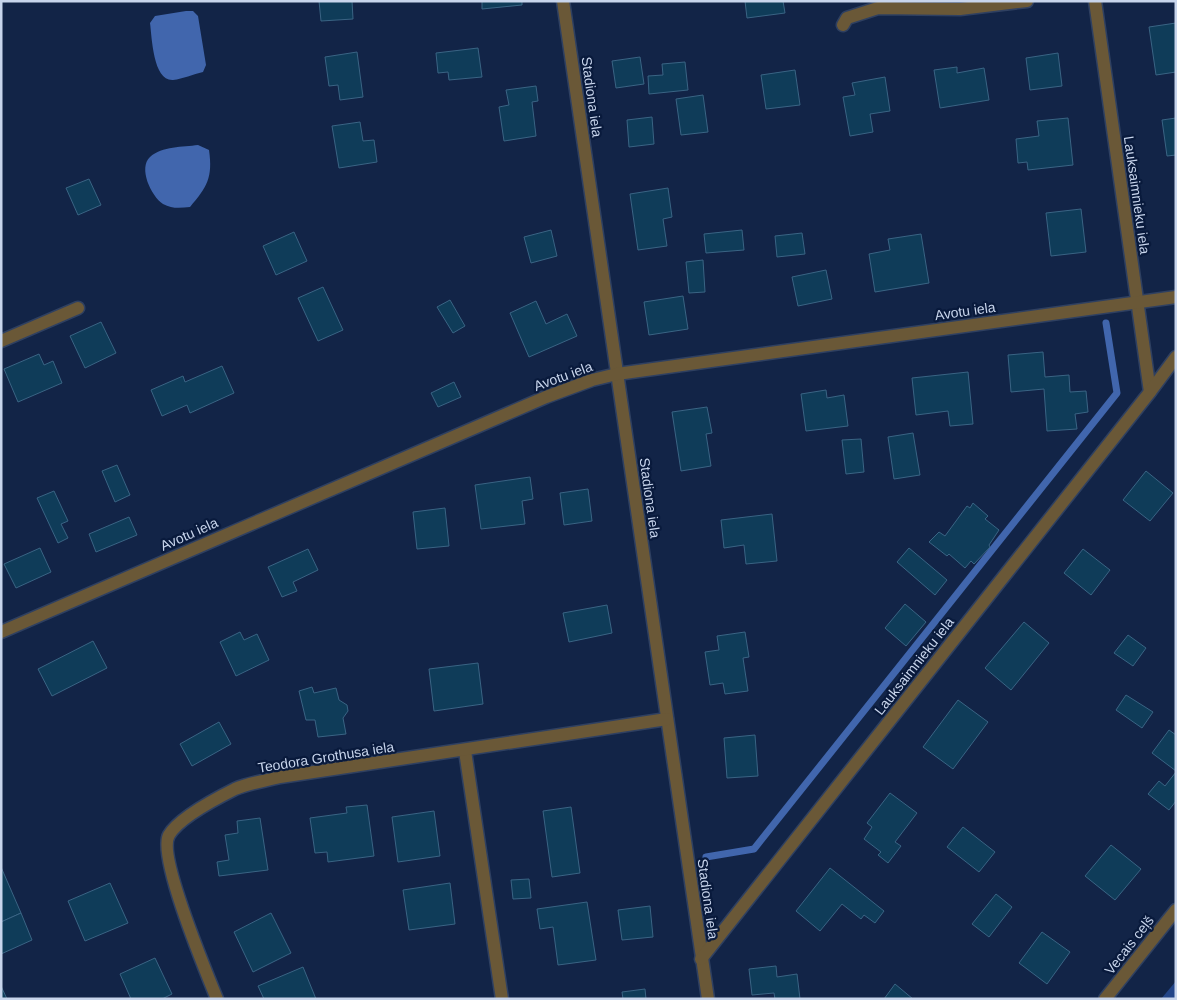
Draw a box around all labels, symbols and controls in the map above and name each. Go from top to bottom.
street label: Stadiona iela [578,56,606,138]
street label: Lauksaimnieku iela [1121,135,1153,255]
street label: Avotu iela [934,299,997,323]
street label: Avotu iela [531,358,595,394]
street label: Stadiona iela [636,457,664,539]
street label: Avotu iela [158,514,220,554]
street label: Lauksaimnieku iela [871,614,957,718]
street label: Teodora Grothusa iela [257,738,395,776]
street label: Stadiona iela [694,858,722,940]
street label: Vecais ceļš [1101,912,1157,978]

